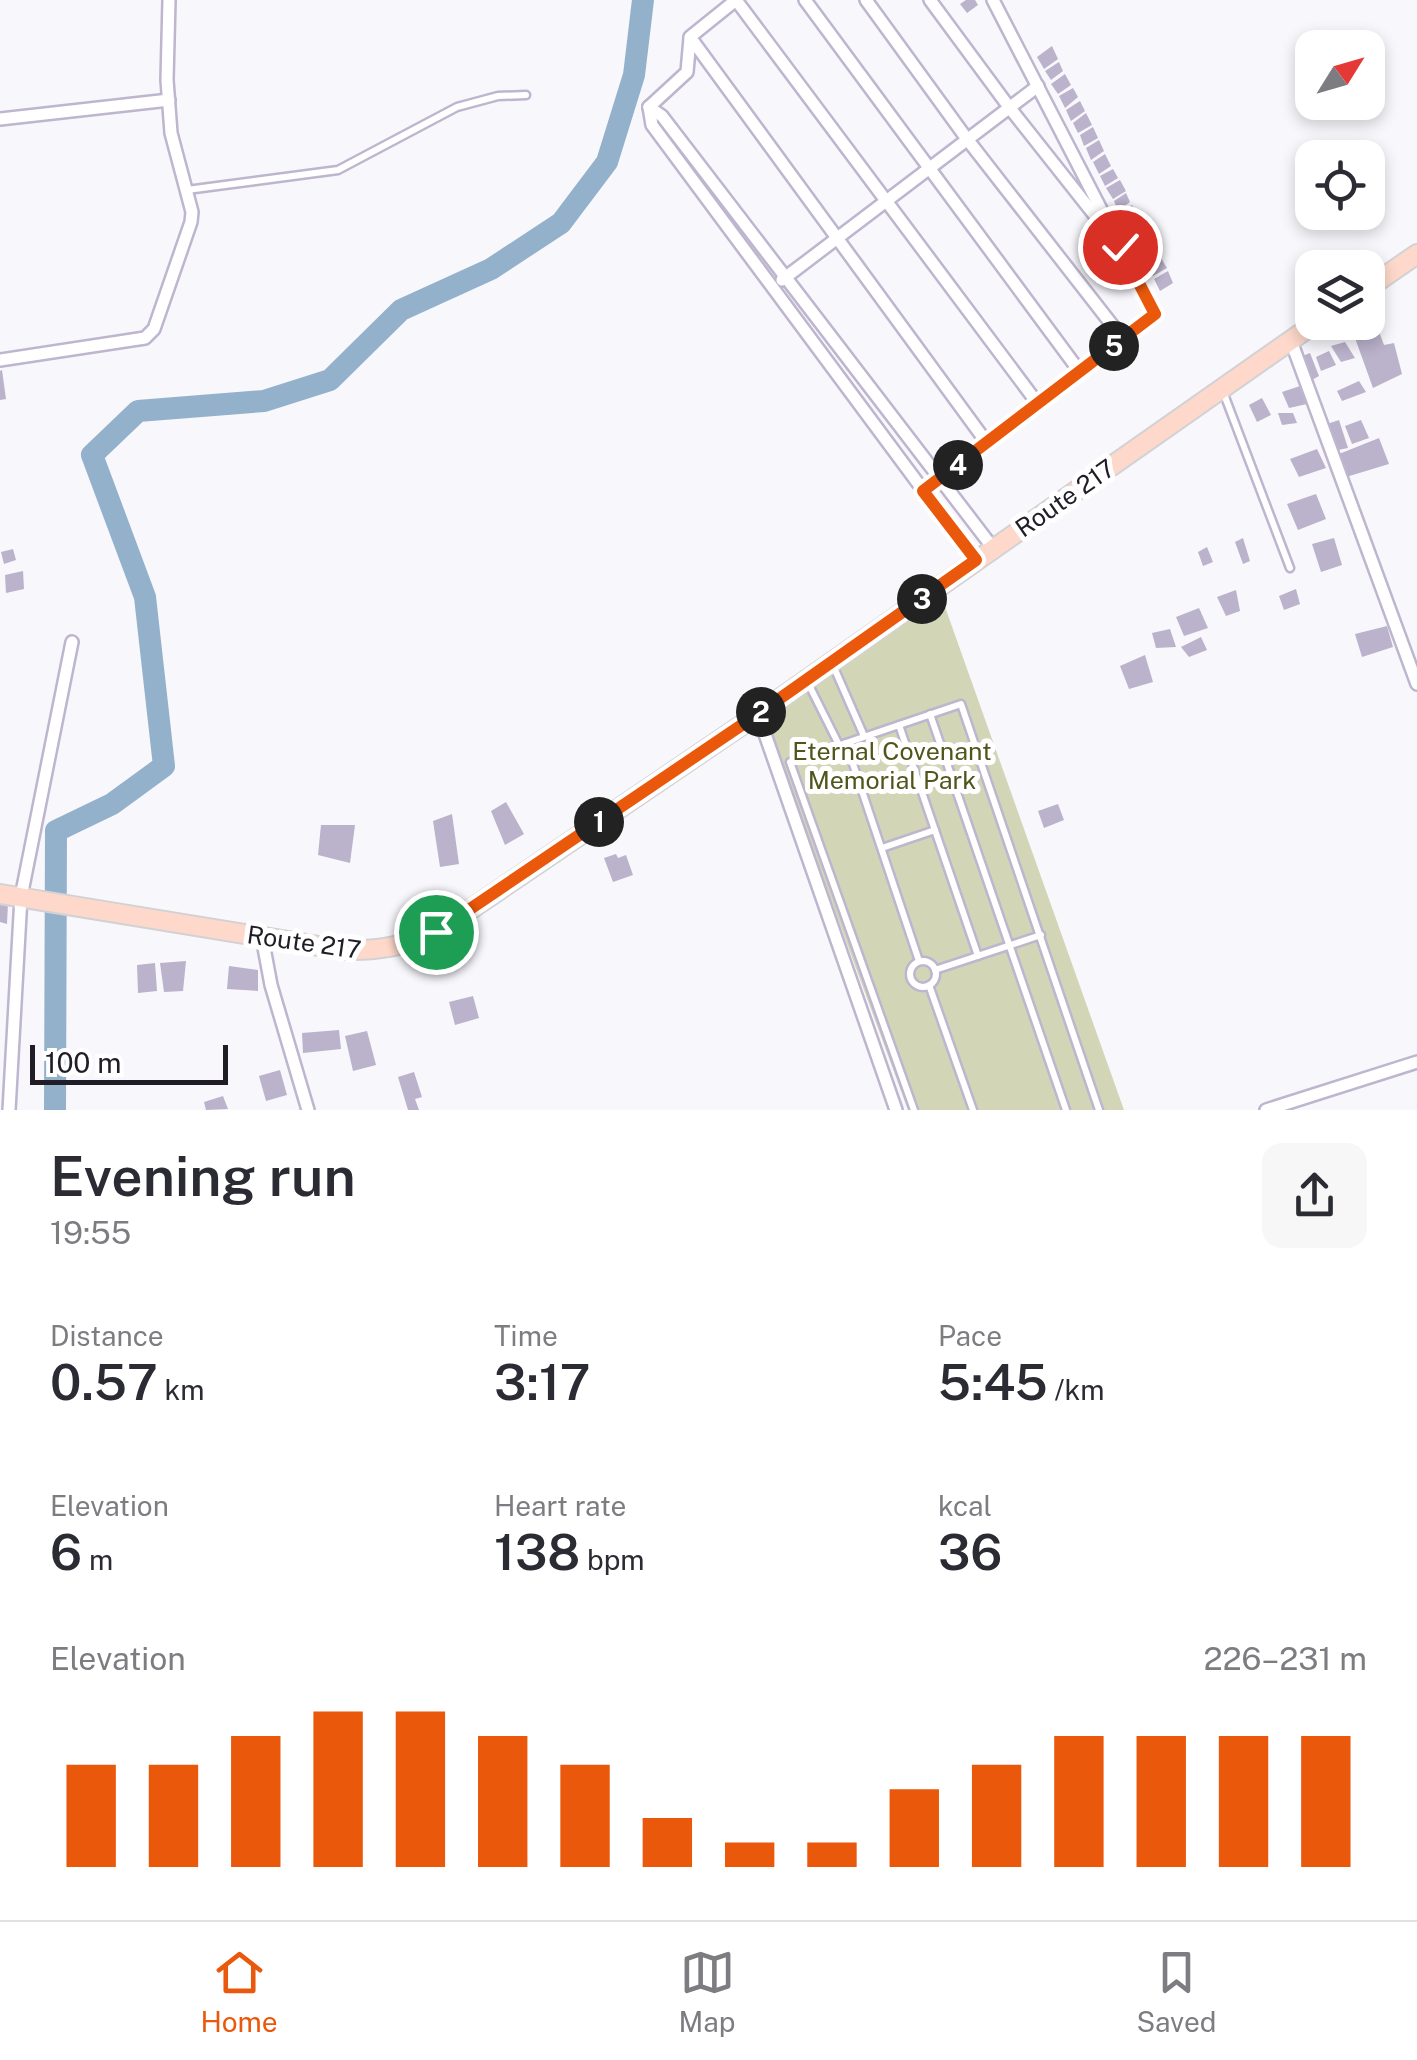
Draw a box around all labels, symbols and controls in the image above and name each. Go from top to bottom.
north arrow [1295,30,1385,120]
map controls [1295,30,1385,340]
button: locate [1295,140,1385,230]
pin [1078,205,1163,290]
icon: check [1093,220,1148,275]
button: layers [1295,250,1385,340]
pin: 5 [1089,321,1139,371]
text: 5 [1105,329,1123,362]
pin: 4 [933,440,983,490]
text: 4 [949,448,967,481]
street label: Route 217 [1009,453,1121,543]
pin: 3 [897,574,947,624]
text: 3 [913,582,931,615]
pin: 2 [736,687,786,737]
text: 2 [752,695,770,728]
park label: Eternal Covenant Memorial Park [792,736,992,795]
pin: 1 [574,797,624,847]
text: 1 [593,805,605,838]
pin [394,890,479,975]
icon: arrive [409,905,464,960]
street label: Route 217 [245,919,363,965]
scale bar [30,1040,228,1084]
text: 100 m [45,1046,122,1079]
button: share [1262,1143,1367,1248]
text: Evening run [50,1144,356,1208]
text: 19:55 [50,1214,131,1251]
text: Distance [50,1319,164,1352]
text: Time [494,1319,558,1352]
text: Pace [938,1319,1002,1352]
text: 0.57 [50,1352,158,1411]
text: 3:17 [494,1352,591,1411]
text: 5:45 [938,1352,1048,1411]
text: km [158,1373,204,1406]
text: /km [1048,1373,1104,1406]
text: Elevation [50,1489,169,1522]
text: Heart rate [494,1489,626,1522]
text: kcal [938,1489,992,1522]
text: 6 [50,1522,82,1581]
text: 138 [494,1522,580,1581]
text: 36 [938,1522,1002,1581]
text: m [82,1543,113,1576]
text: bpm [580,1543,645,1576]
text: Elevation [50,1640,186,1677]
text: 226–231 m [1203,1640,1367,1677]
tab: Home [200,1945,278,2038]
tab: Map [679,1945,735,2038]
tab: Saved [1136,1945,1217,2038]

